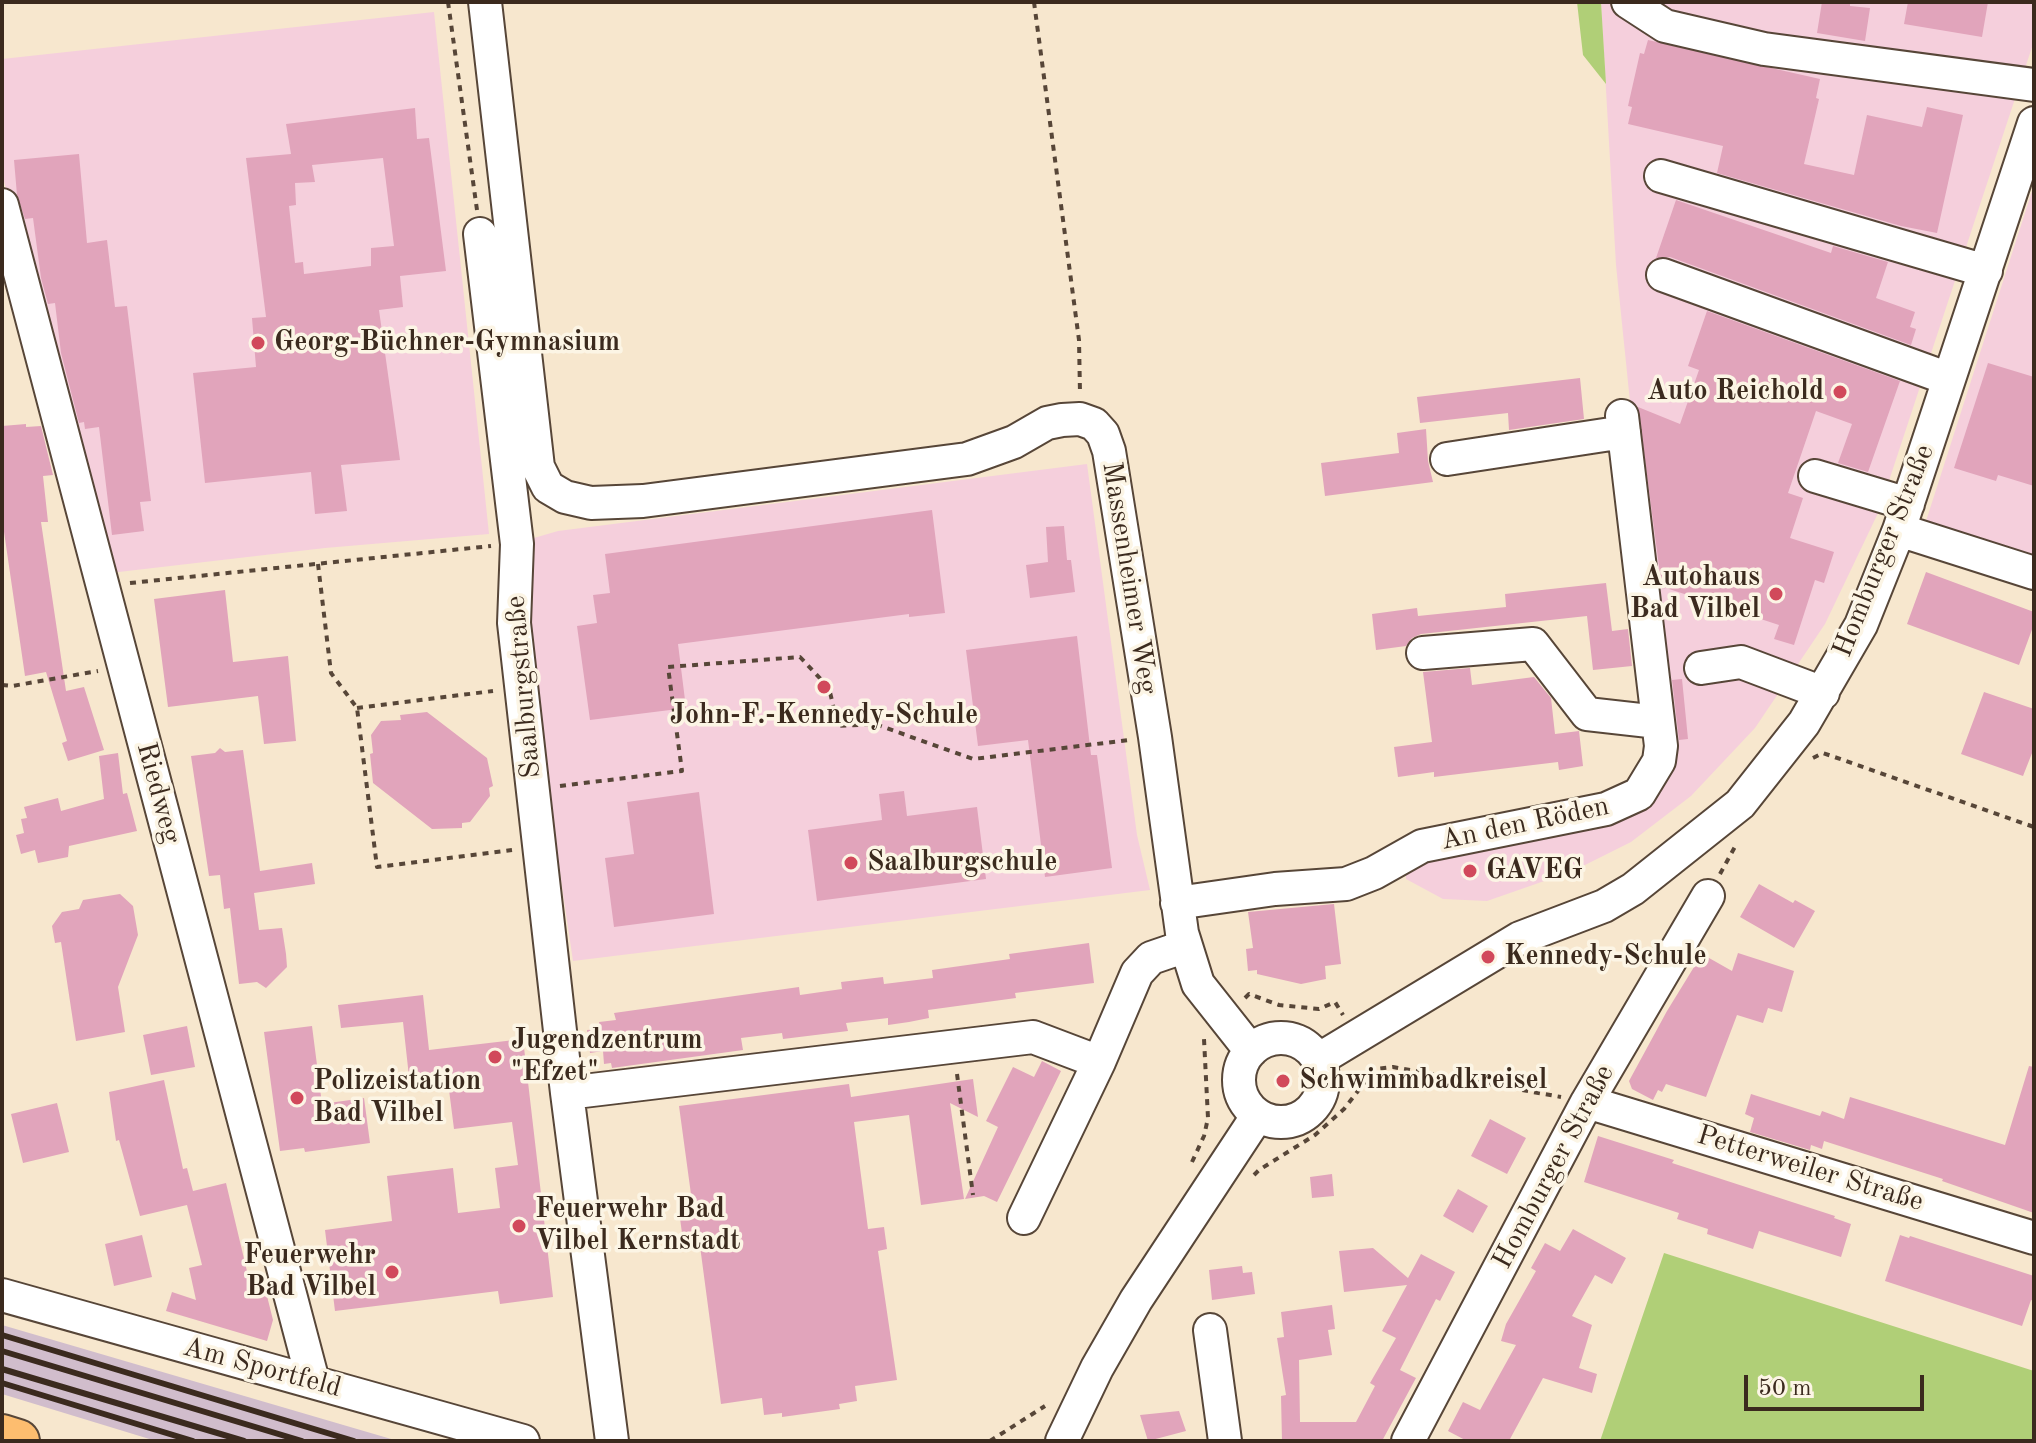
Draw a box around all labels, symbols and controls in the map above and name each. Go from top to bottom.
place label: Georg-Büchner-Gymnasium [274,326,620,360]
marker: Georg-Büchner-Gymnasium [249,334,267,352]
place label: Auto Reichold [1647,375,1824,409]
marker: Auto Reichold [1831,383,1849,401]
street label: Homburger Straße [1826,440,1942,662]
street label: Massenheimer Weg [1094,459,1164,697]
place label: Autohaus Bad Vilbel [1630,561,1760,627]
marker: Autohaus Bad Vilbel [1767,585,1785,603]
street label: Saalburgstraße [499,594,549,780]
marker: John-F.-Kennedy-Schule [815,678,833,696]
place label: John-F.-Kennedy-Schule [670,699,978,733]
street label: Riedweg [128,739,188,847]
street label: An den Röden [1438,790,1612,858]
place label: Saalburgschule [867,846,1057,880]
marker: Saalburgschule [842,854,860,872]
place label: GAVEG [1486,854,1583,888]
marker: GAVEG [1461,862,1479,880]
place label: Kennedy-Schule [1504,940,1707,974]
marker: Kennedy-Schule [1479,948,1497,966]
place label: Jugendzentrum "Efzet" [511,1024,703,1090]
marker: Jugendzentrum "Efzet" [486,1048,504,1066]
street label: Homburger Straße [1486,1059,1622,1275]
place label: Schwimmbadkreisel [1299,1064,1547,1098]
place label: Polizeistation Bad Vilbel [313,1065,481,1131]
marker: Schwimmbadkreisel [1274,1072,1292,1090]
marker: Polizeistation Bad Vilbel [288,1089,306,1107]
street label: Petterweiler Straße [1693,1119,1927,1219]
place label: Feuerwehr Bad Vilbel Kernstadt [535,1193,740,1259]
marker: Feuerwehr Bad Vilbel Kernstadt [510,1217,528,1235]
place label: Feuerwehr Bad Vilbel [243,1239,376,1305]
marker: Feuerwehr Bad Vilbel [383,1263,401,1281]
street label: Am Sportfeld [179,1331,345,1405]
scale bar [1748,1359,1928,1409]
text: 50 m [1758,1377,1812,1401]

